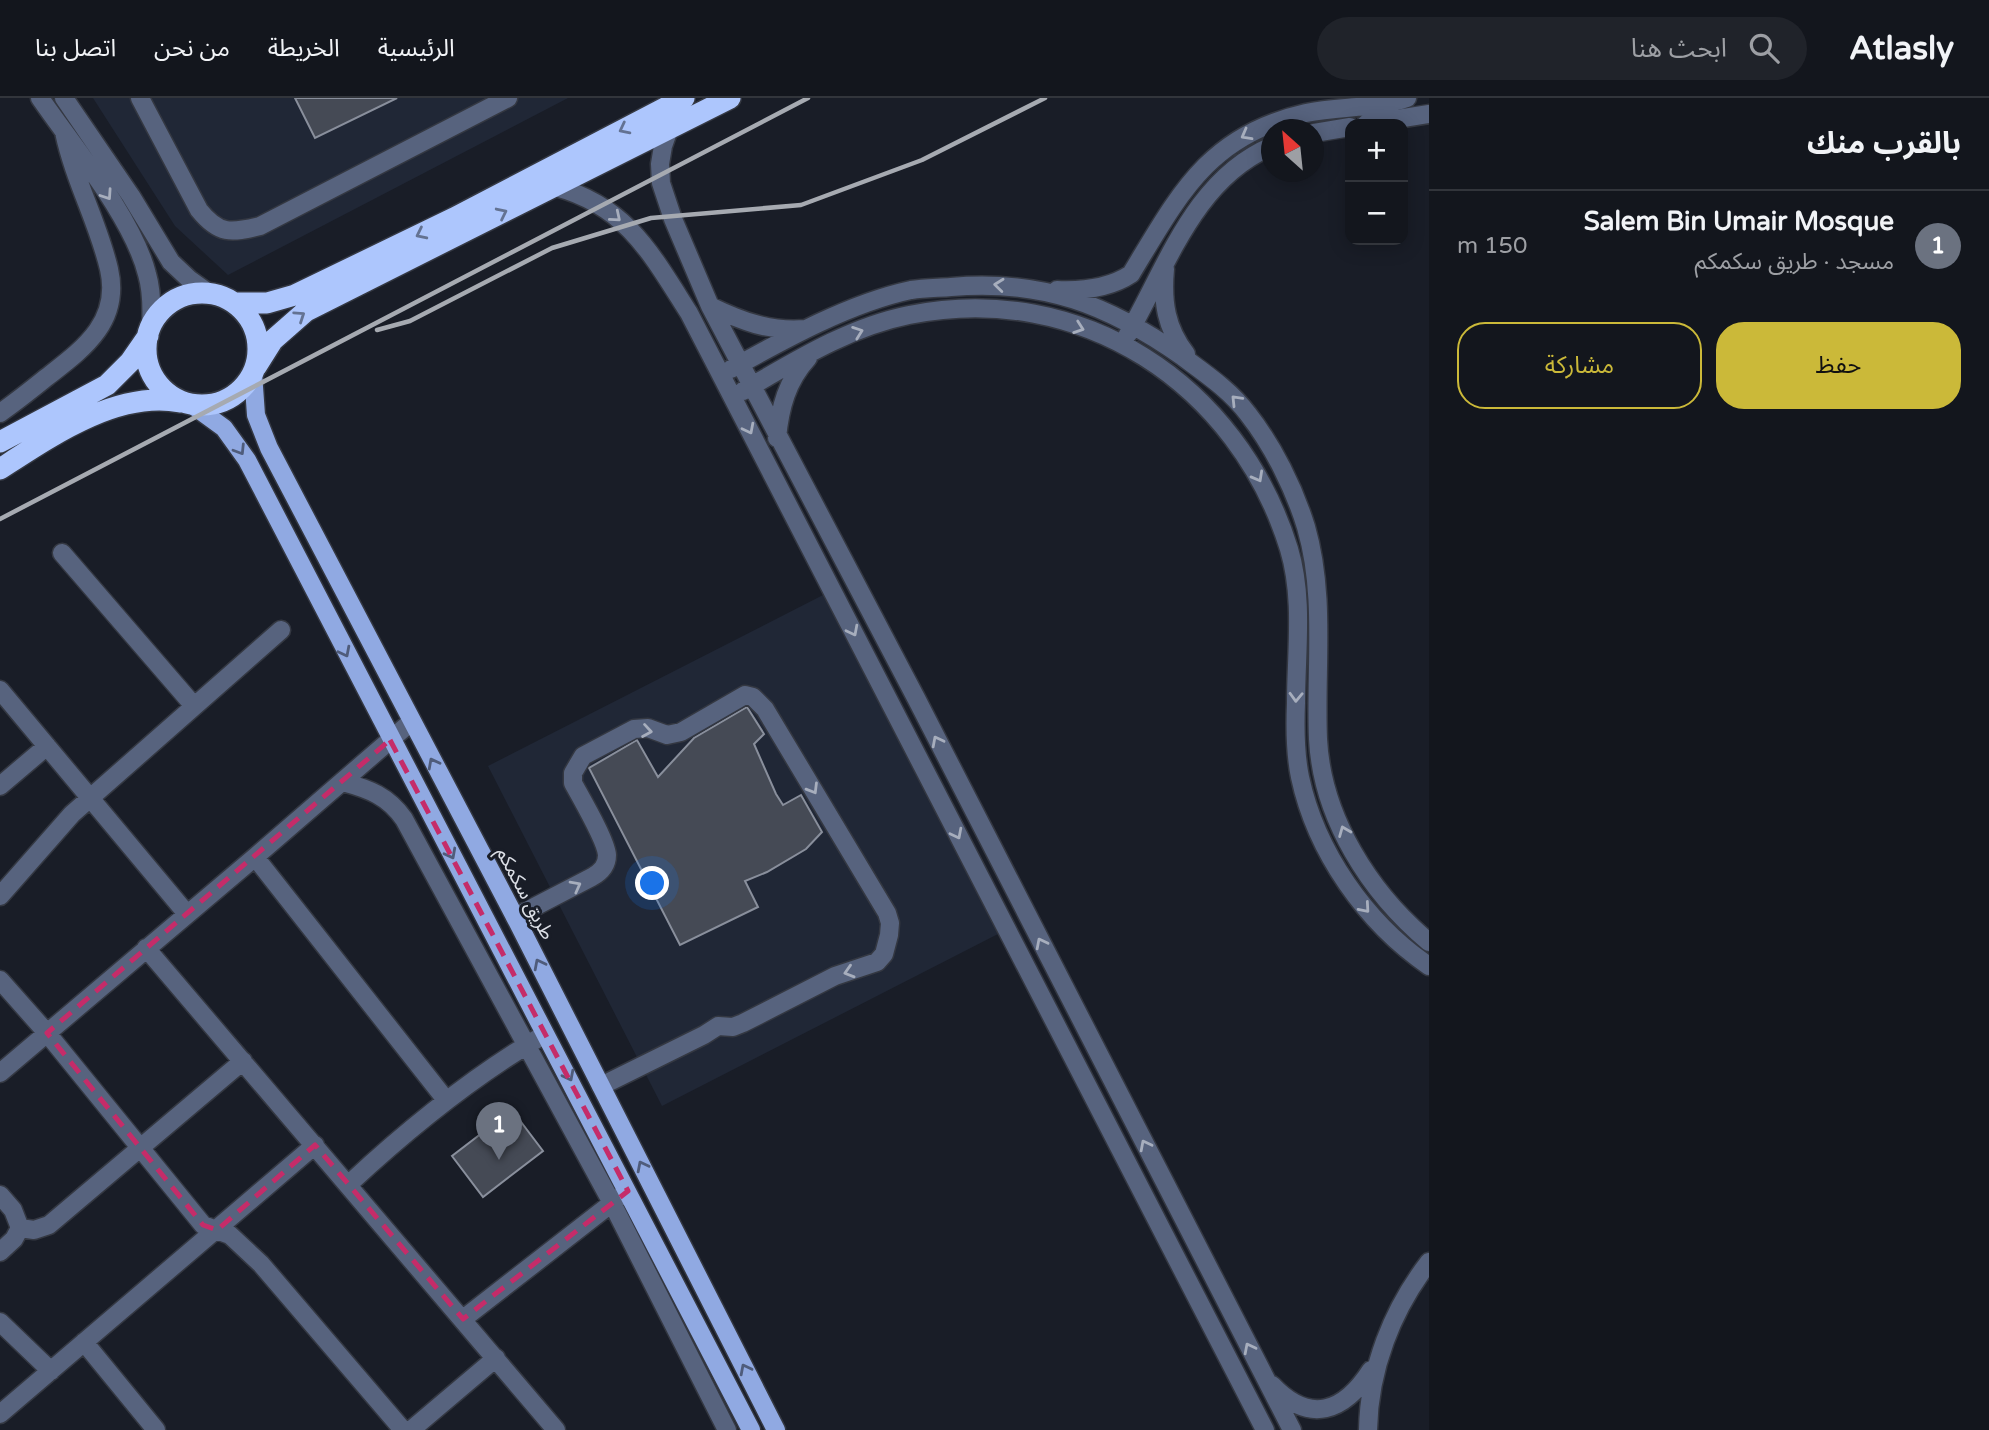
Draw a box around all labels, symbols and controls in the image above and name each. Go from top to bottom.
search box [1317,17,1807,80]
icon: search [1745,29,1783,67]
text: Atlasly [1849,29,1954,68]
text: ابحث هنا [1631,33,1727,64]
text: اتصل بنا [35,34,116,63]
text: من نحن [154,34,230,63]
text: الخريطة [268,34,340,63]
text: الرئيسية [378,34,455,63]
north arrow [1261,119,1324,182]
map controls [1345,119,1408,245]
button: + [1345,119,1408,182]
one-way arrow [618,121,631,135]
text: بالقرب منك [1807,125,1961,162]
one-way arrow [1241,127,1254,140]
button: − [1345,182,1408,245]
one-way arrow [98,187,111,200]
text: Salem Bin Umair Mosque [1584,206,1894,237]
one-way arrow [495,208,507,222]
one-way arrow [608,209,621,221]
one-way arrow [416,225,428,239]
text: 150 m [1457,232,1527,260]
text: 1 [1931,232,1945,260]
text: مسجد · طريق سكمكم [1694,248,1894,276]
one-way arrow [993,278,1005,293]
one-way arrow [292,311,305,324]
one-way arrow [1073,320,1085,334]
button: مشاركة [1457,322,1702,409]
button: حفظ [1716,322,1961,409]
one-way arrow [851,326,863,340]
one-way arrow [1231,395,1244,408]
one-way arrow [740,422,754,434]
one-way arrow [232,443,245,456]
one-way arrow [1250,470,1263,482]
one-way arrow [845,624,858,637]
one-way arrow [337,645,350,657]
one-way arrow [1288,692,1304,703]
one-way arrow [641,723,653,738]
one-way arrow [932,735,946,748]
one-way arrow [427,757,441,770]
one-way arrow [805,781,818,794]
one-way arrow [949,826,963,839]
one-way arrow [1338,826,1352,838]
street label: طريق سكمكم [489,843,559,945]
one-way arrow [442,847,456,859]
your location [635,866,669,900]
one-way arrow [569,881,581,894]
one-way arrow [1357,899,1369,912]
one-way arrow [1036,938,1050,950]
one-way arrow [533,959,547,971]
one-way arrow [843,963,855,978]
one-way arrow [560,1069,574,1082]
pin: 1 [476,1102,522,1160]
one-way arrow [1140,1140,1154,1152]
one-way arrow [637,1161,651,1174]
one-way arrow [1244,1342,1258,1355]
one-way arrow [740,1364,754,1376]

